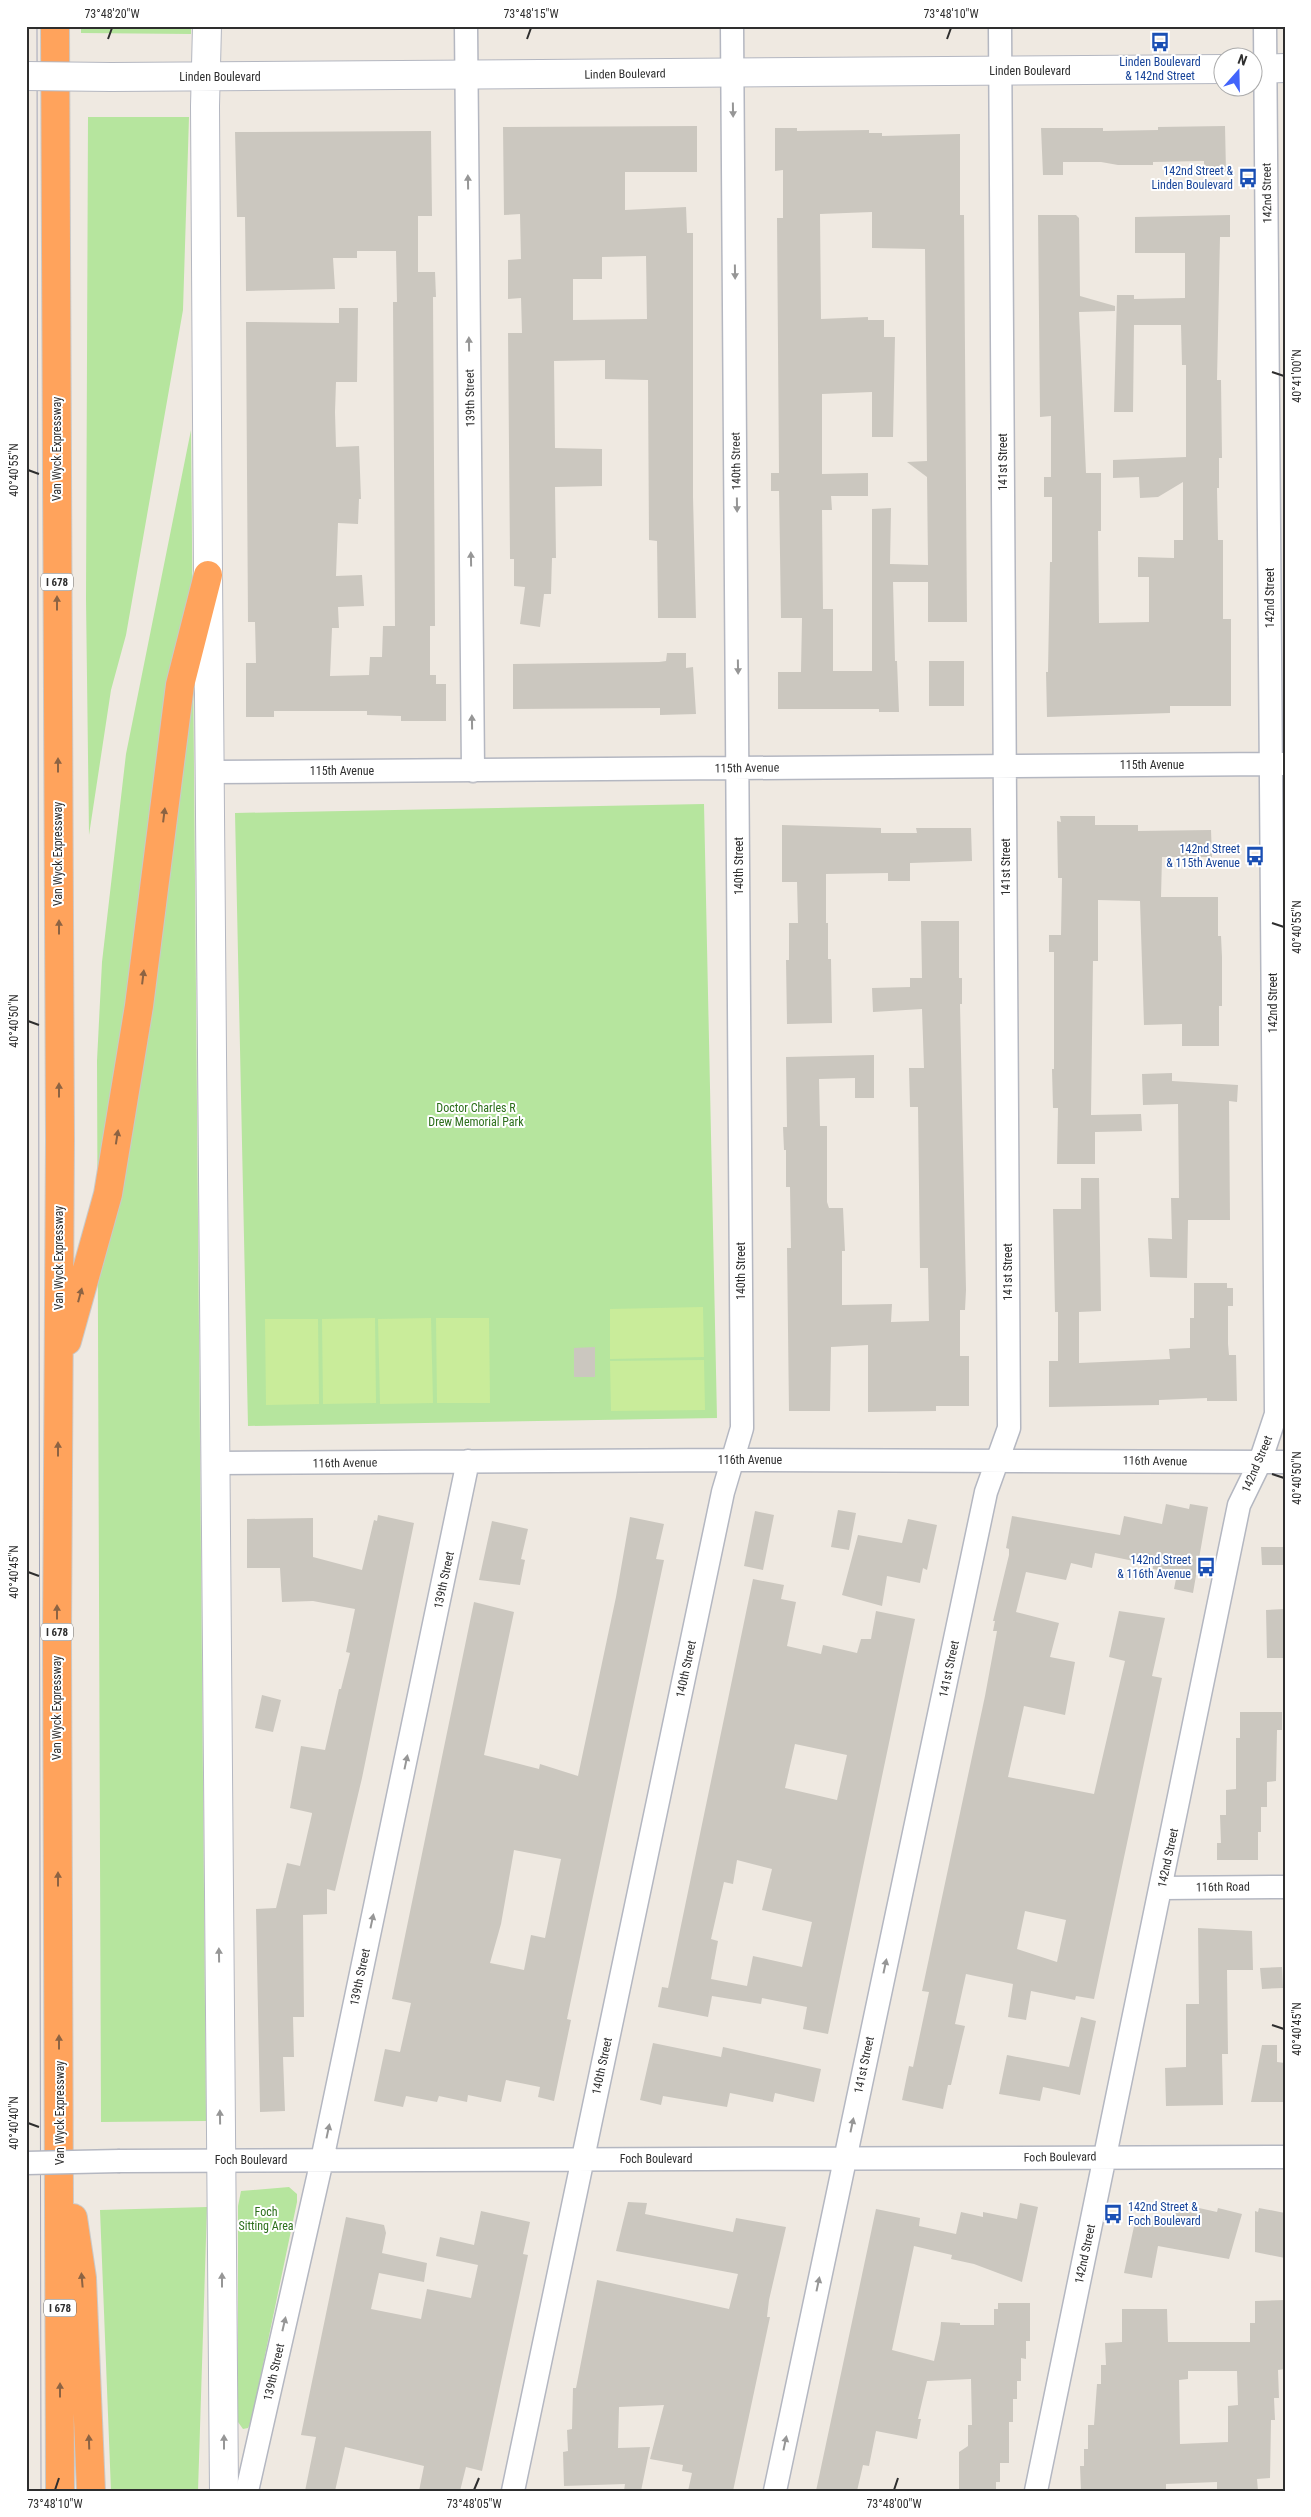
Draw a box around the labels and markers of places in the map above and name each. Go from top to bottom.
bus stop icon: Linden Boulevard & 142nd Street [1149,31,1171,53]
place label: Linden Boulevard & 142nd Street [1119,55,1201,83]
place label: 142nd Street & Linden Boulevard [1152,164,1233,192]
bus stop icon: 142nd Street & Linden Boulevard [1237,167,1259,189]
place label: 142nd Street & 115th Avenue [1166,842,1240,870]
bus stop icon: 142nd Street & 115th Avenue [1244,845,1266,867]
place label: 142nd Street & 116th Avenue [1117,1553,1191,1581]
bus stop icon: 142nd Street & 116th Avenue [1195,1556,1217,1578]
place label: 142nd Street & Foch Boulevard [1128,2200,1201,2228]
bus stop icon: 142nd Street & Foch Boulevard [1102,2203,1124,2225]

